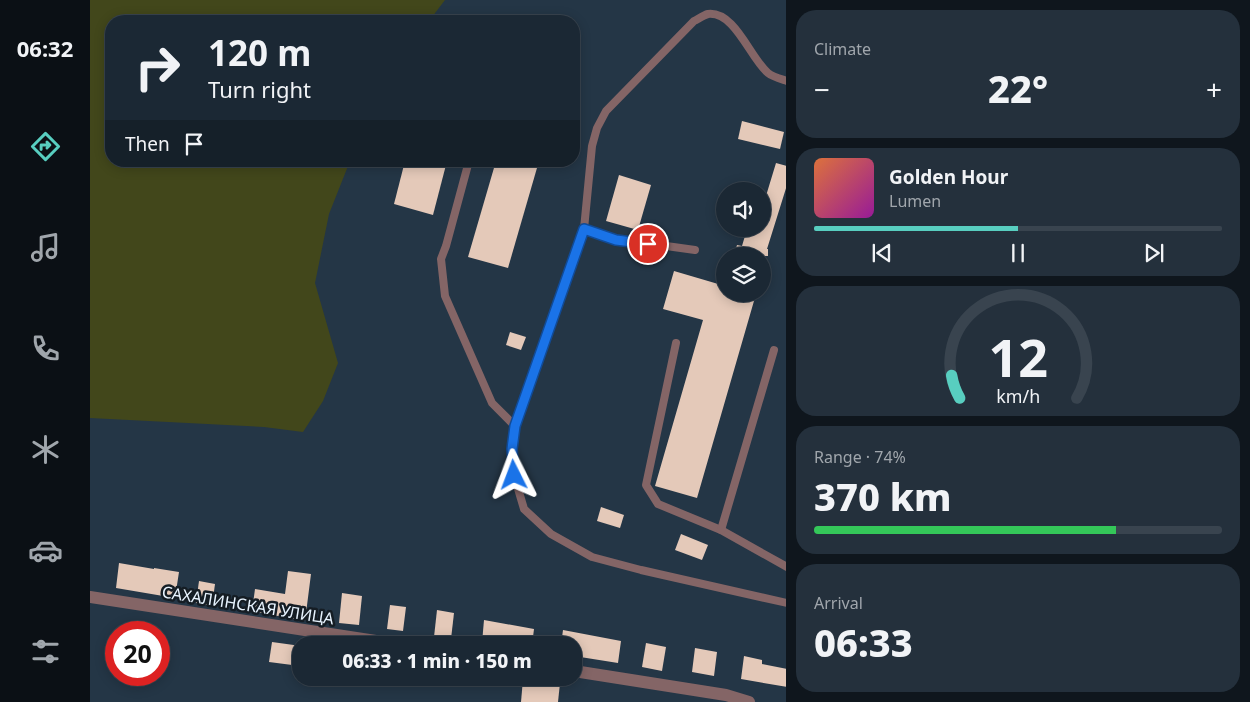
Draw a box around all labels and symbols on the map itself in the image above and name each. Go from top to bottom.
pin [627,223,669,265]
position arrow [487,448,539,500]
street label: САХАЛИНСКАЯ УЛИЦА [160,581,336,630]
speed limit sign: 20 [105,621,170,686]

